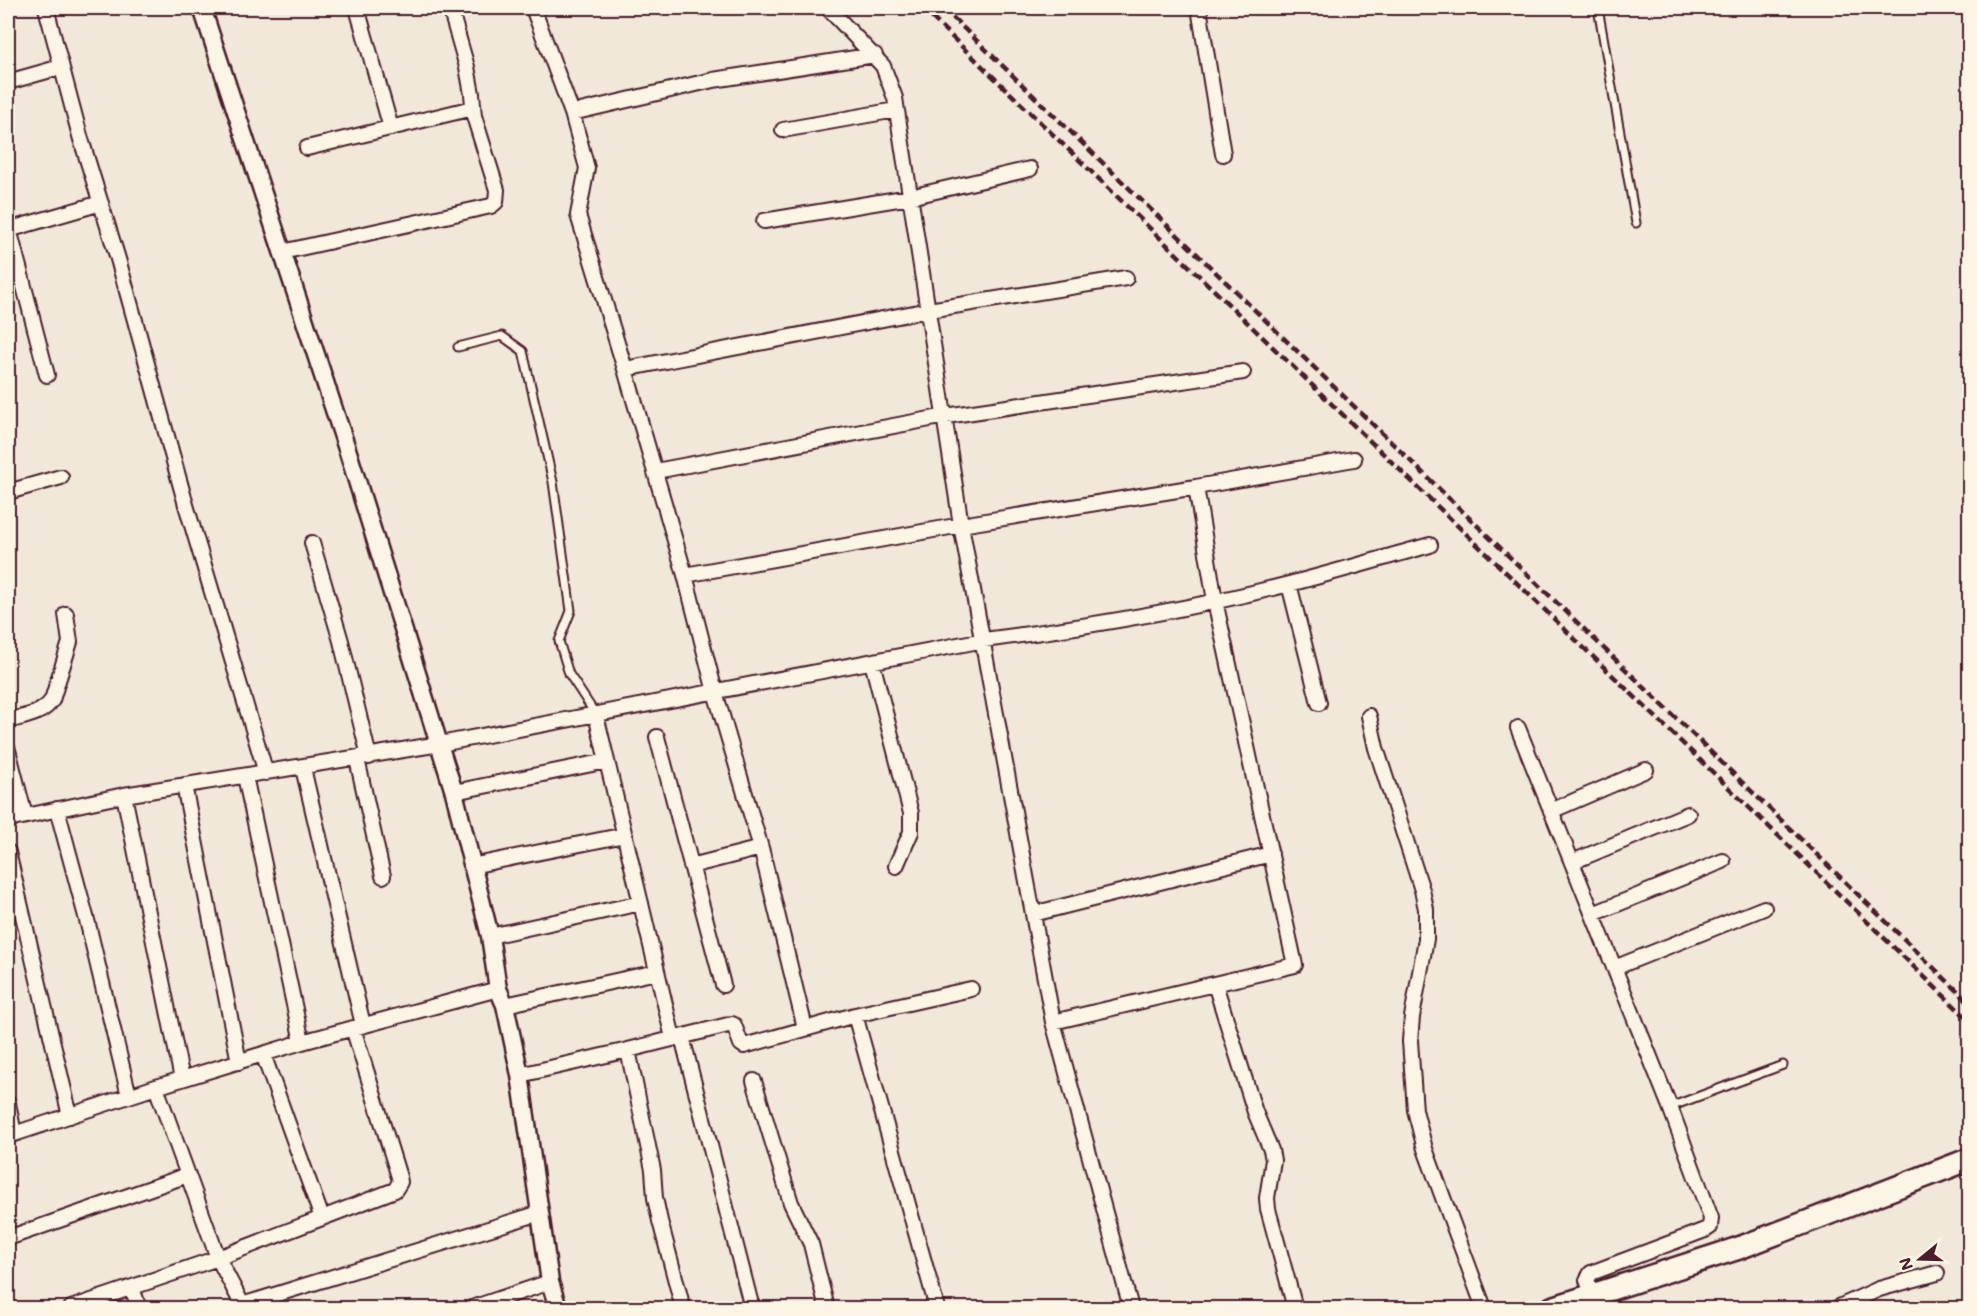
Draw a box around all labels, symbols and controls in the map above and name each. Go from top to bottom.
north arrow [1890,1229,1950,1289]
text: N [1893,1255,1917,1273]

